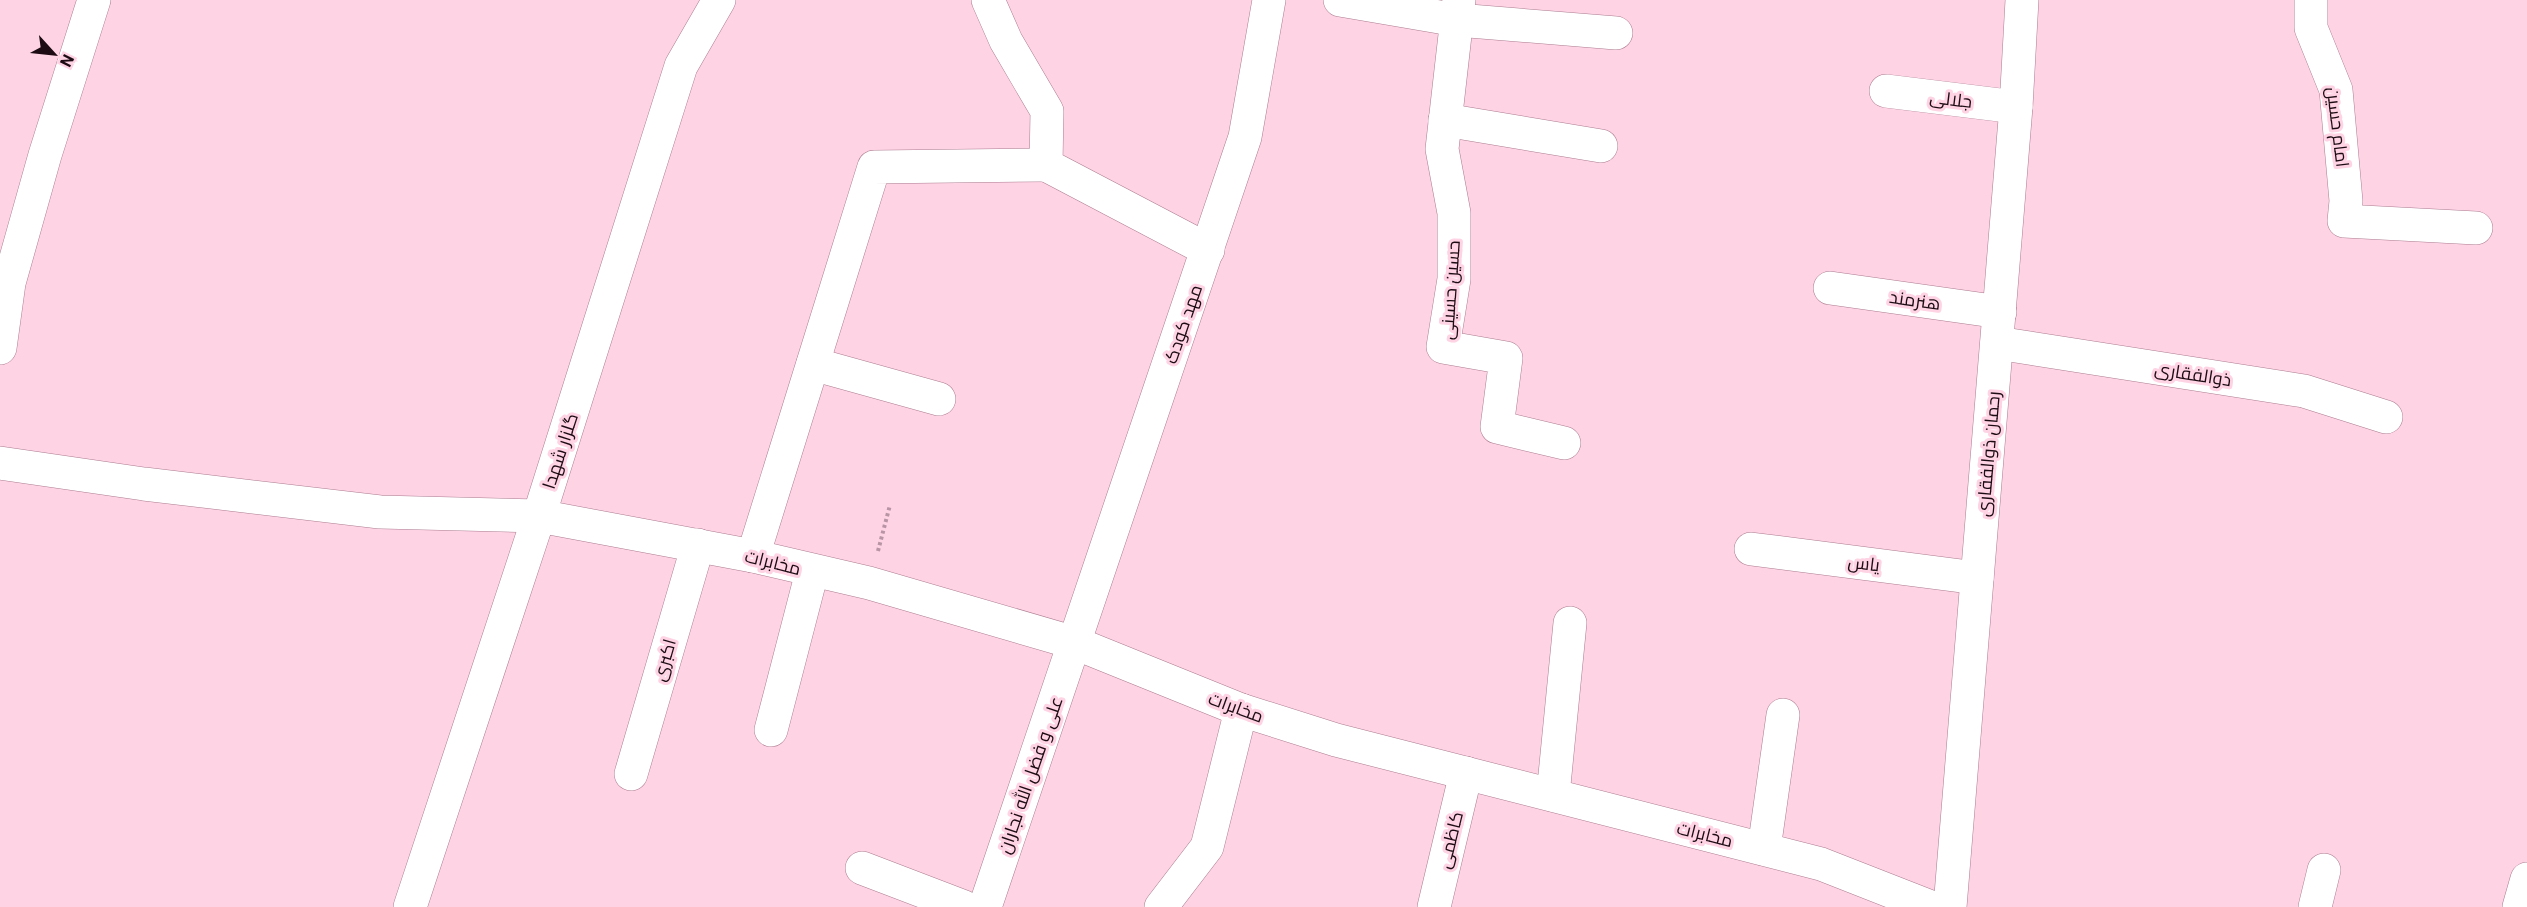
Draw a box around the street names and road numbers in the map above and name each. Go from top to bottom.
street label: جلالی [1928,86,1974,113]
street label: امام حسین [2321,86,2353,169]
street label: حسین حسینی [1436,239,1465,341]
street label: مهد کودک [1160,282,1207,367]
street label: هنرمند [1888,286,1942,315]
street label: ذوالفقاری [2153,358,2233,391]
street label: رحمان ذوالفقاری [1972,390,2005,518]
street label: گلزار شهدا [538,410,583,492]
street label: مخابرات [743,545,803,580]
street label: یاس [1847,551,1881,576]
street label: اکبری [648,636,681,684]
street label: مخابرات [1205,687,1266,728]
street label: علی و فضل الله نجاران [992,693,1068,857]
street label: کاظمی [1433,809,1468,871]
street label: مخابرات [1675,817,1735,852]

